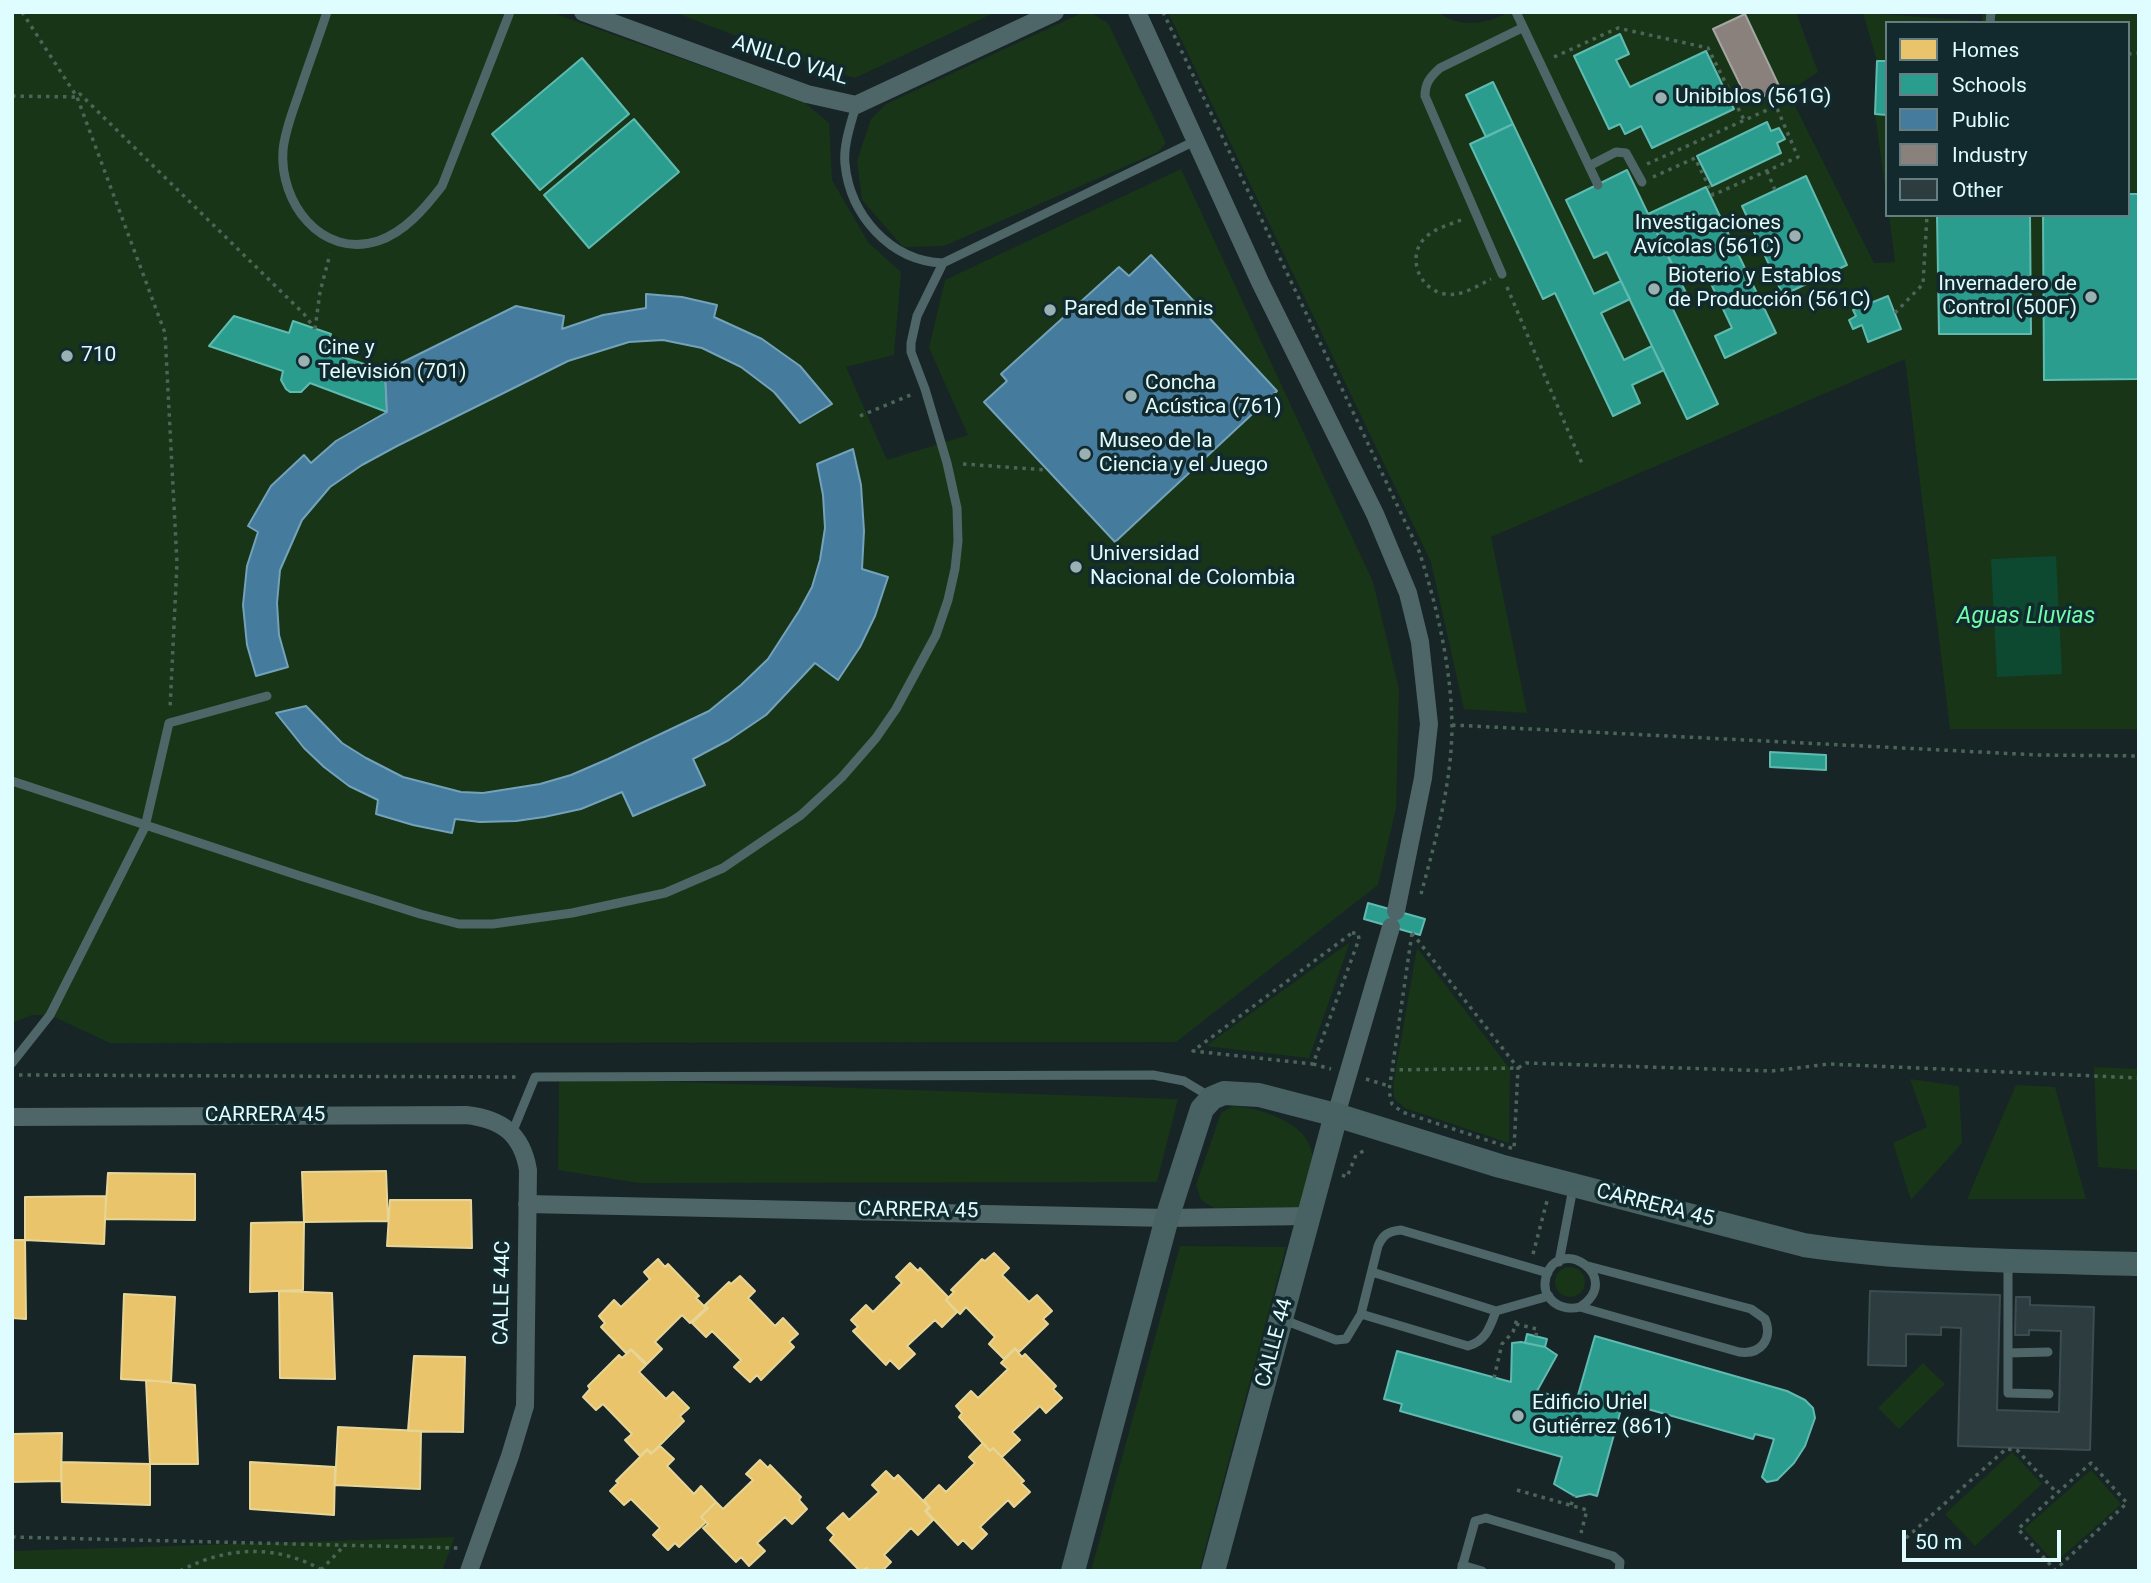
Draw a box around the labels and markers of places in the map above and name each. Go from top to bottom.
place label: Unibiblos (561G) [1675,85,1831,111]
marker: Unibiblos (561G) [1653,90,1669,106]
place label: Investigaciones Avícolas (561C) [1634,211,1781,261]
marker: Investigaciones Avícolas (561C) [1787,228,1803,244]
place label: Bioterio y Establos de Producción (561C) [1668,264,1871,314]
place label: Invernadero de Control (500F) [1938,272,2077,322]
marker: Bioterio y Establos de Producción (561C) [1646,281,1662,297]
marker: Invernadero de Control (500F) [2083,289,2099,305]
place label: Pared de Tennis [1064,297,1214,323]
marker: Pared de Tennis [1042,302,1058,318]
place label: Cine y Televisión (701) [318,336,467,386]
place label: 710 [81,343,116,369]
marker: 710 [59,348,75,364]
marker: Cine y Televisión (701) [296,353,312,369]
place label: Concha Acústica (761) [1145,371,1282,421]
marker: Concha Acústica (761) [1123,388,1139,404]
place label: Museo de la Ciencia y el Juego [1099,429,1268,479]
marker: Museo de la Ciencia y el Juego [1077,446,1093,462]
place label: Universidad Nacional de Colombia [1090,542,1295,592]
marker: Universidad Nacional de Colombia [1068,559,1084,575]
place label: Edificio Uriel Gutiérrez (861) [1532,1391,1672,1441]
marker: Edificio Uriel Gutiérrez (861) [1510,1408,1526,1424]

